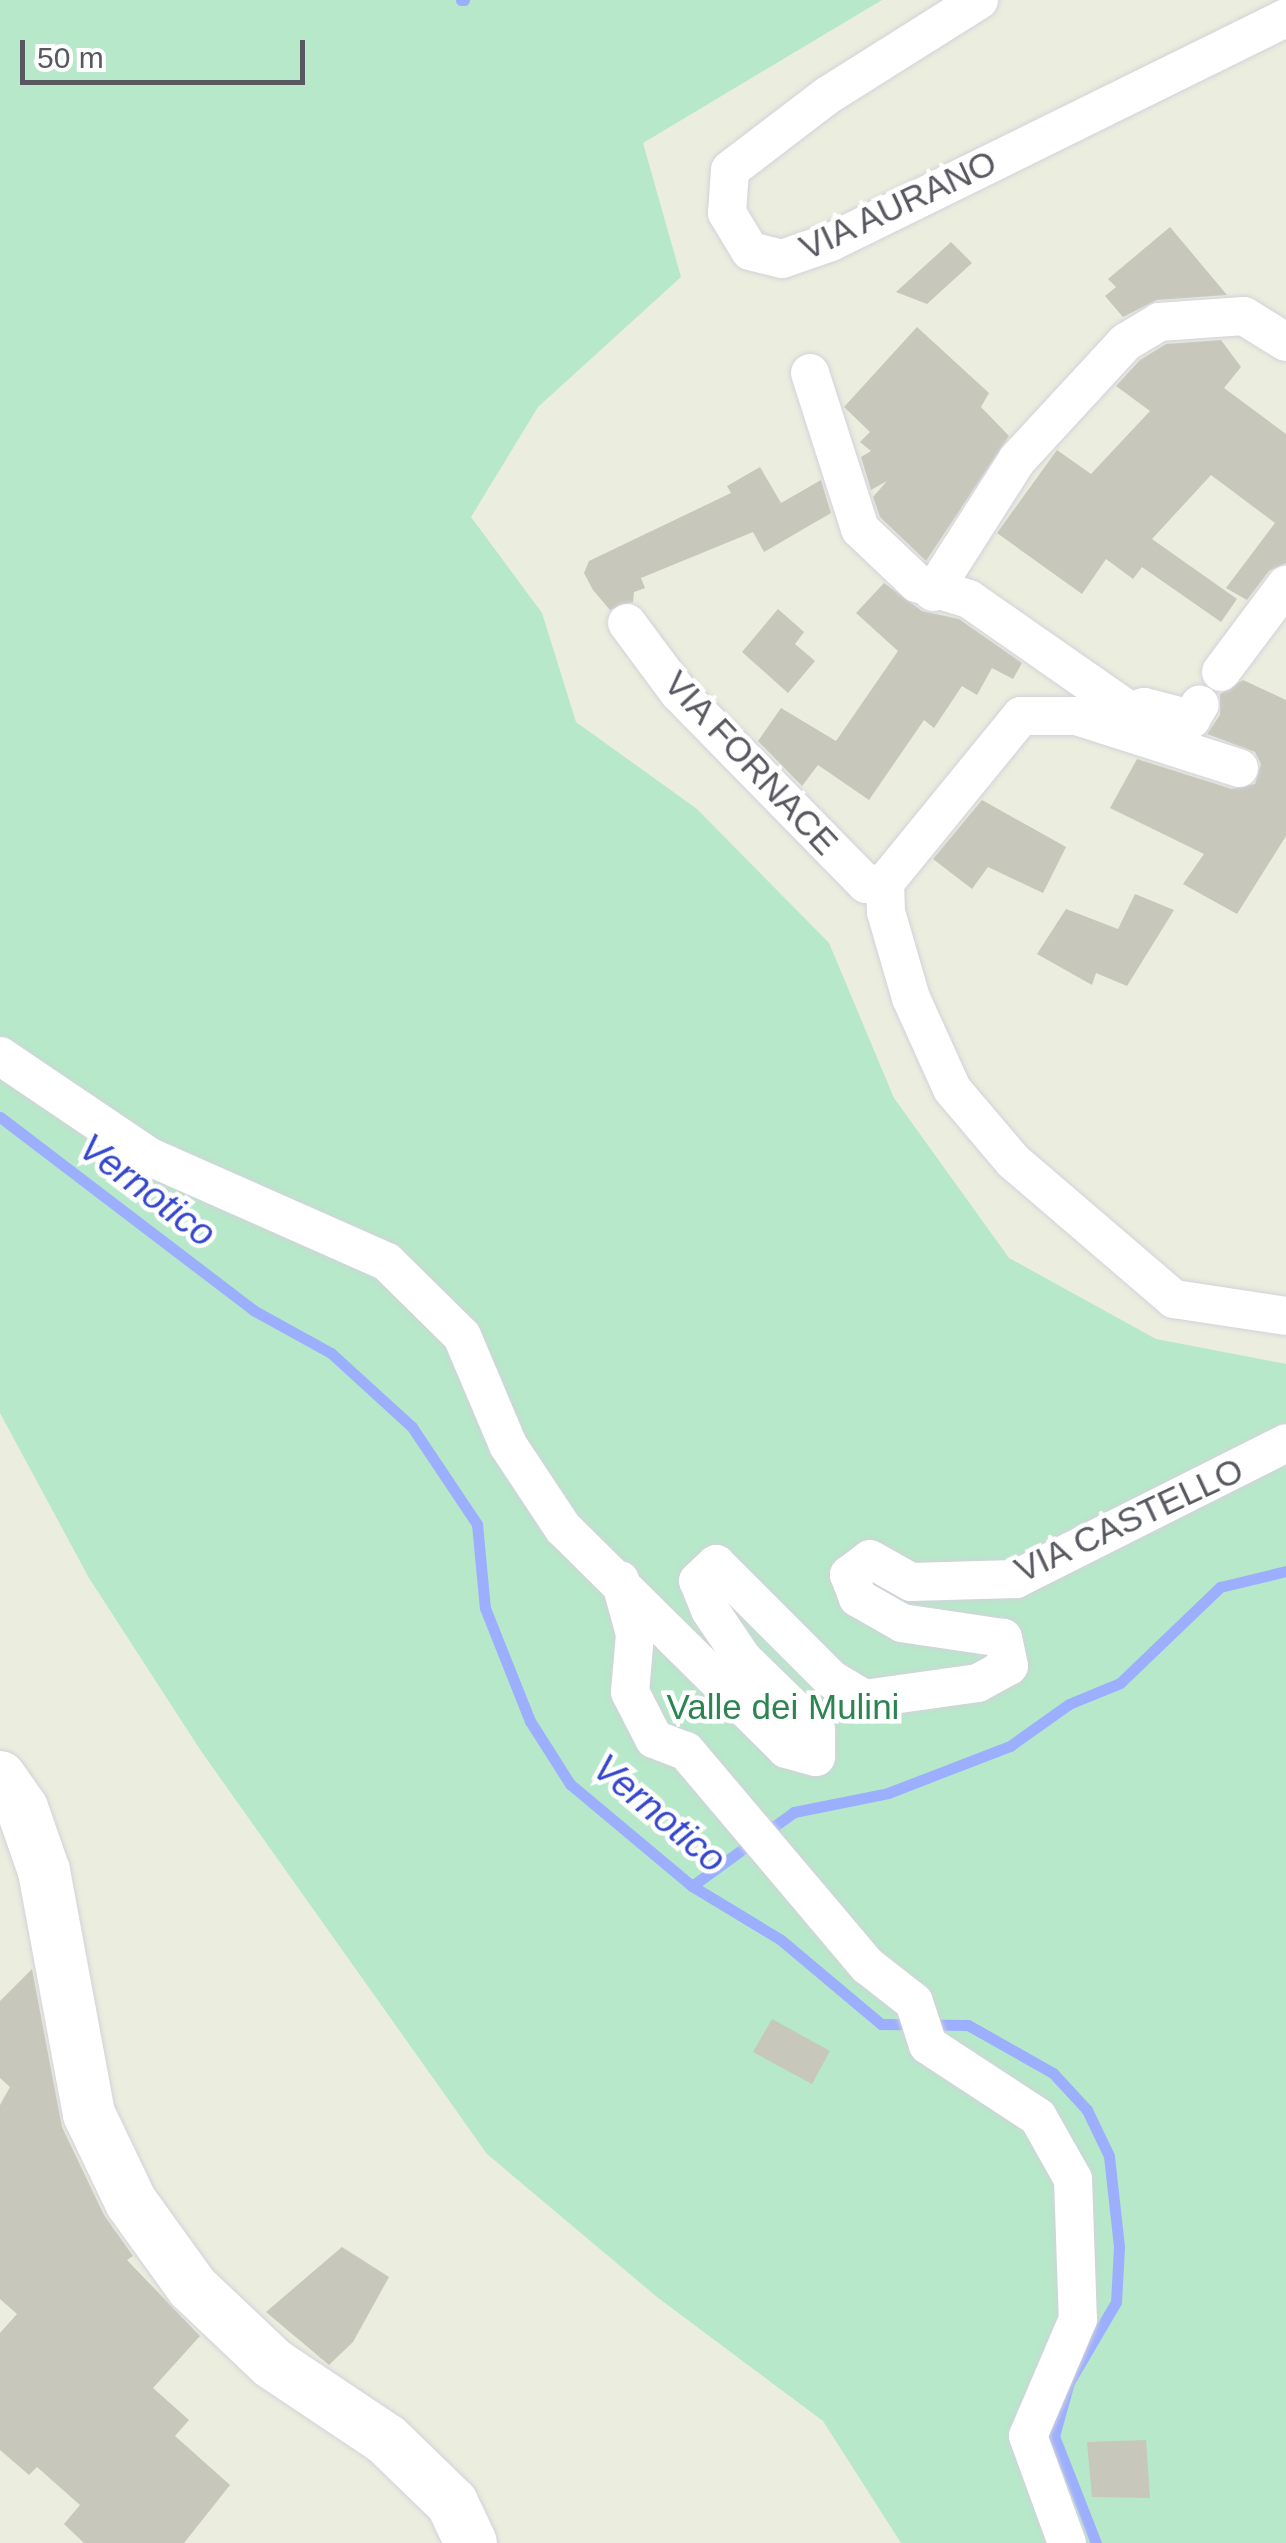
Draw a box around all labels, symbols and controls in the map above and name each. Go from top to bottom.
scale bar [25,20,310,82]
text: 50 m [37,41,104,74]
street label: VIA AURANO [791,140,1005,270]
street label: VIA FORNACE [655,662,847,864]
water label: Vernotico [70,1125,224,1257]
street label: VIA CASTELLO [1007,1448,1251,1592]
park label: Valle dei Mulini [667,1686,899,1728]
water label: Vernotico [583,1745,735,1883]

